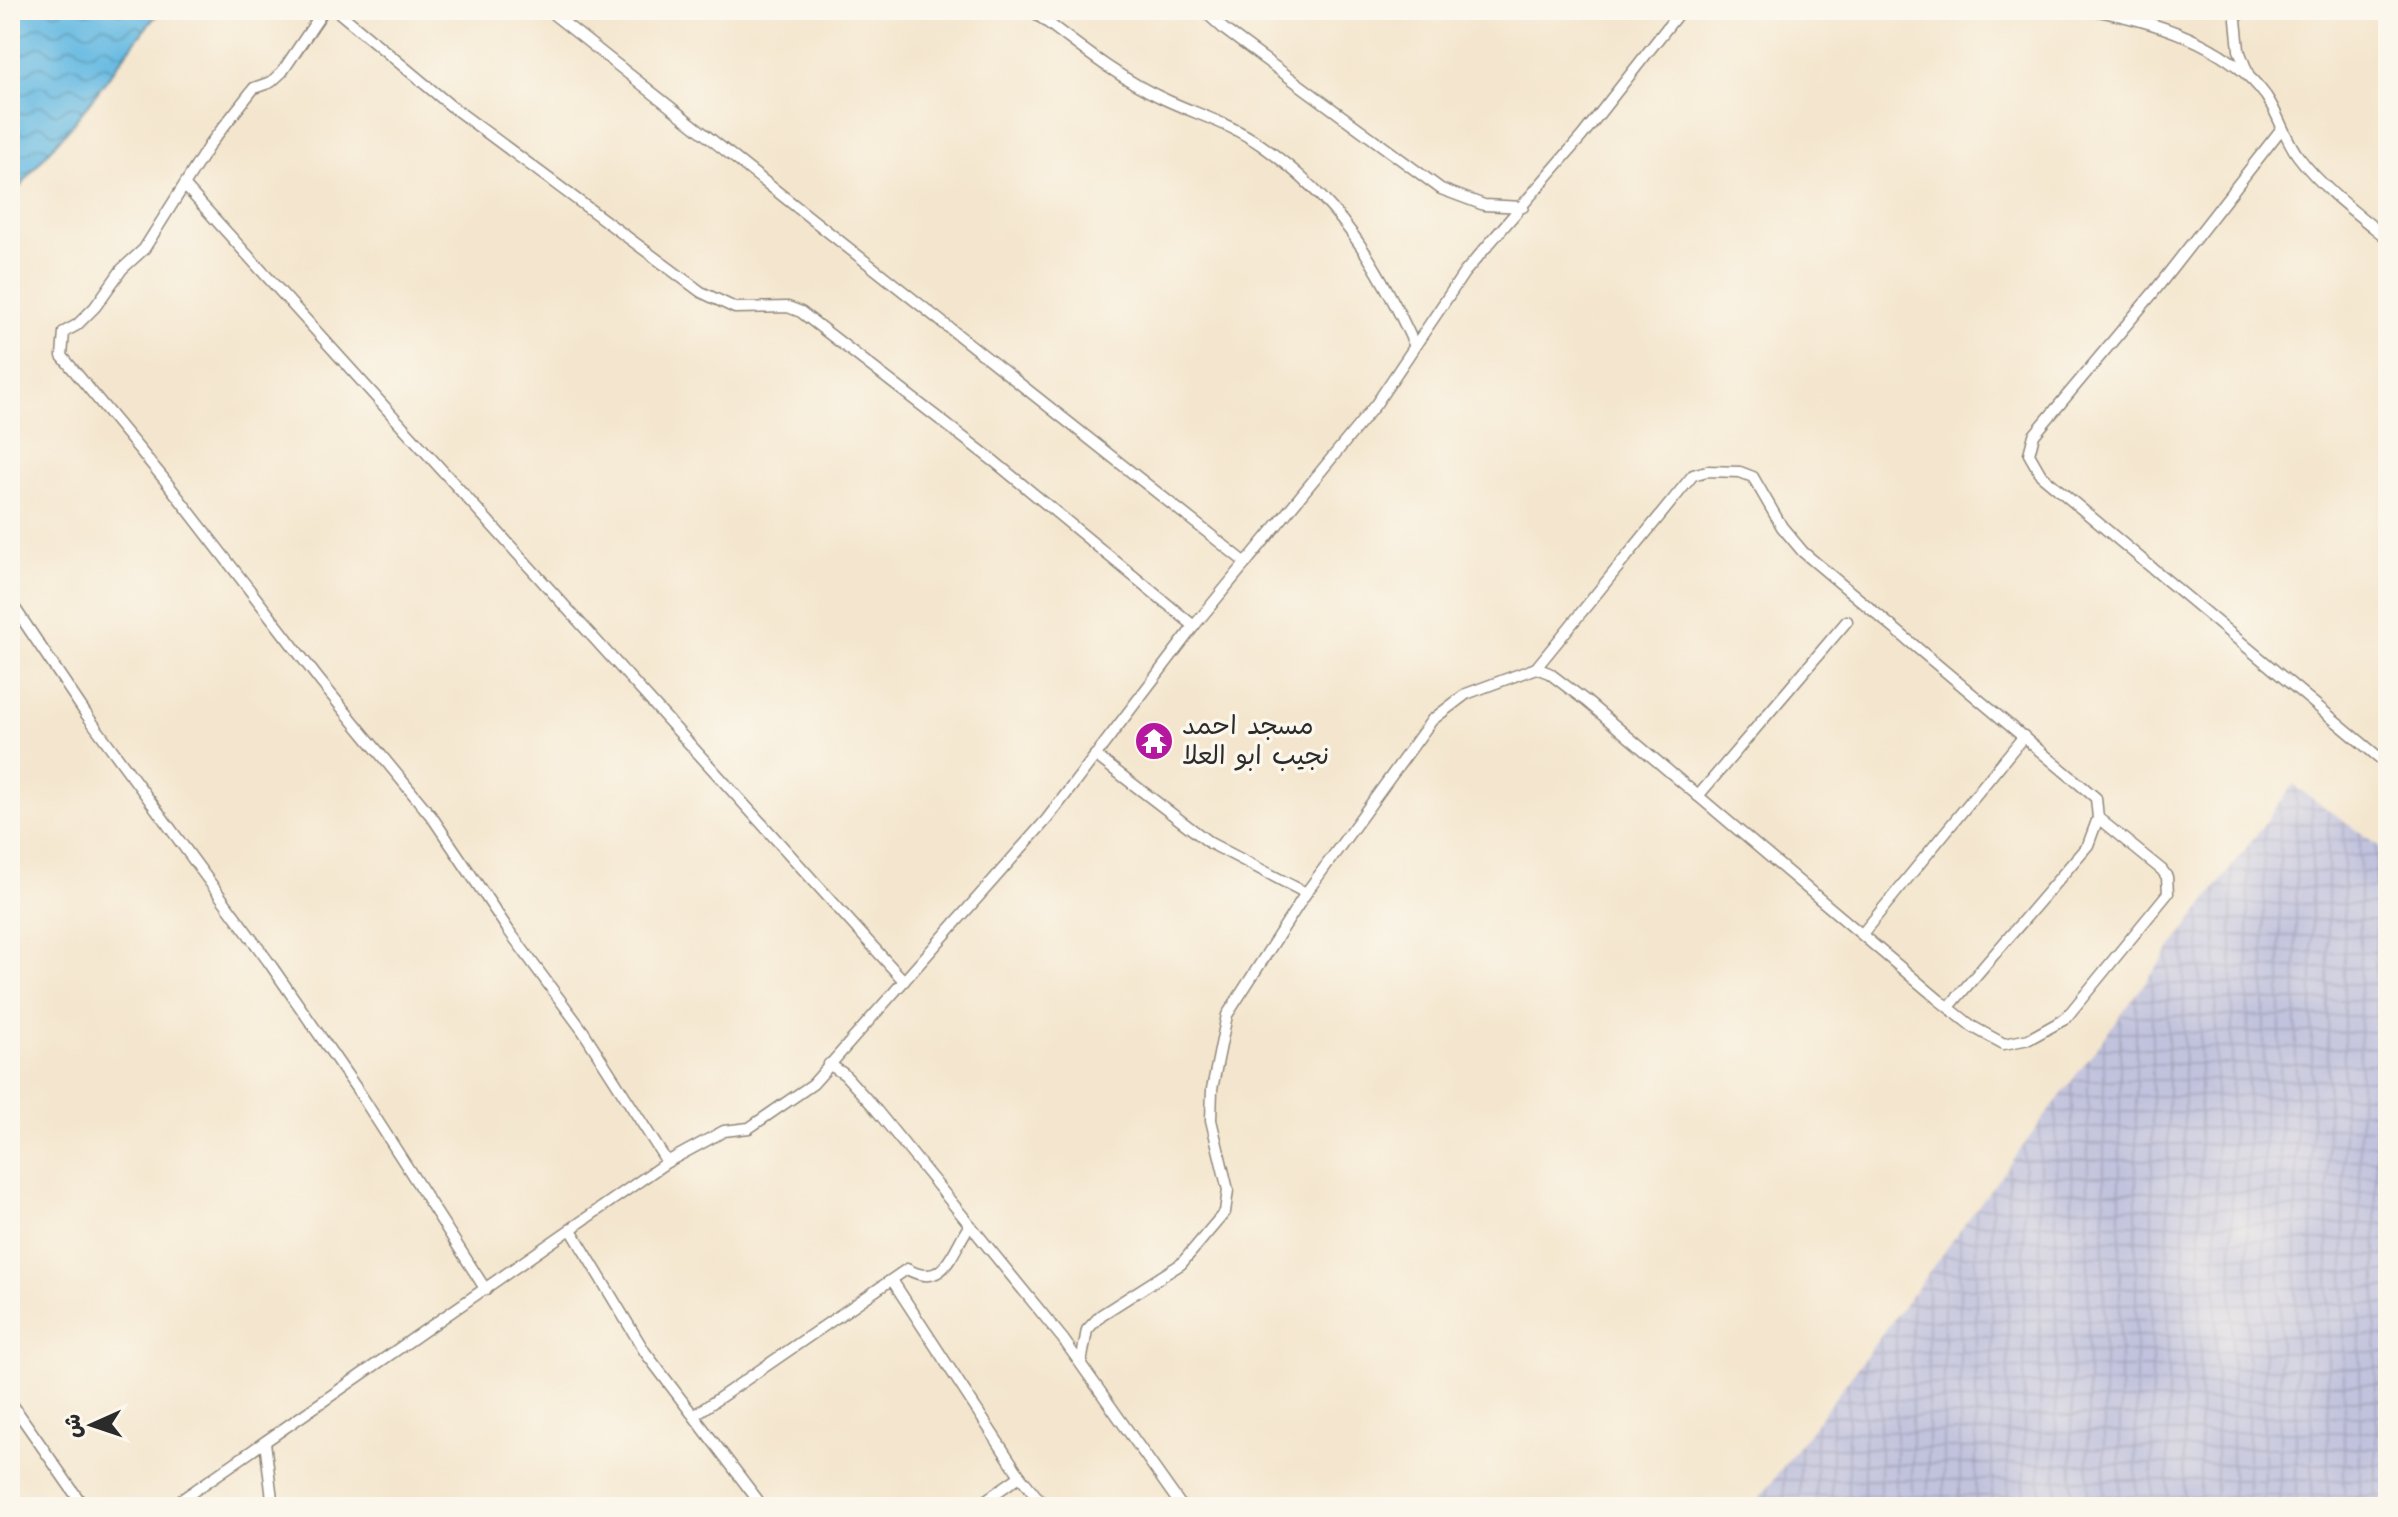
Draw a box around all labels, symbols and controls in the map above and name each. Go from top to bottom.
place label: مسجد احمد نجيب ابو العلا [1182,708,1329,774]
temple icon: مسجد احمد نجيب ابو العلا [1133,720,1175,762]
north arrow [52,1385,132,1465]
text: ش [57,1413,90,1439]

